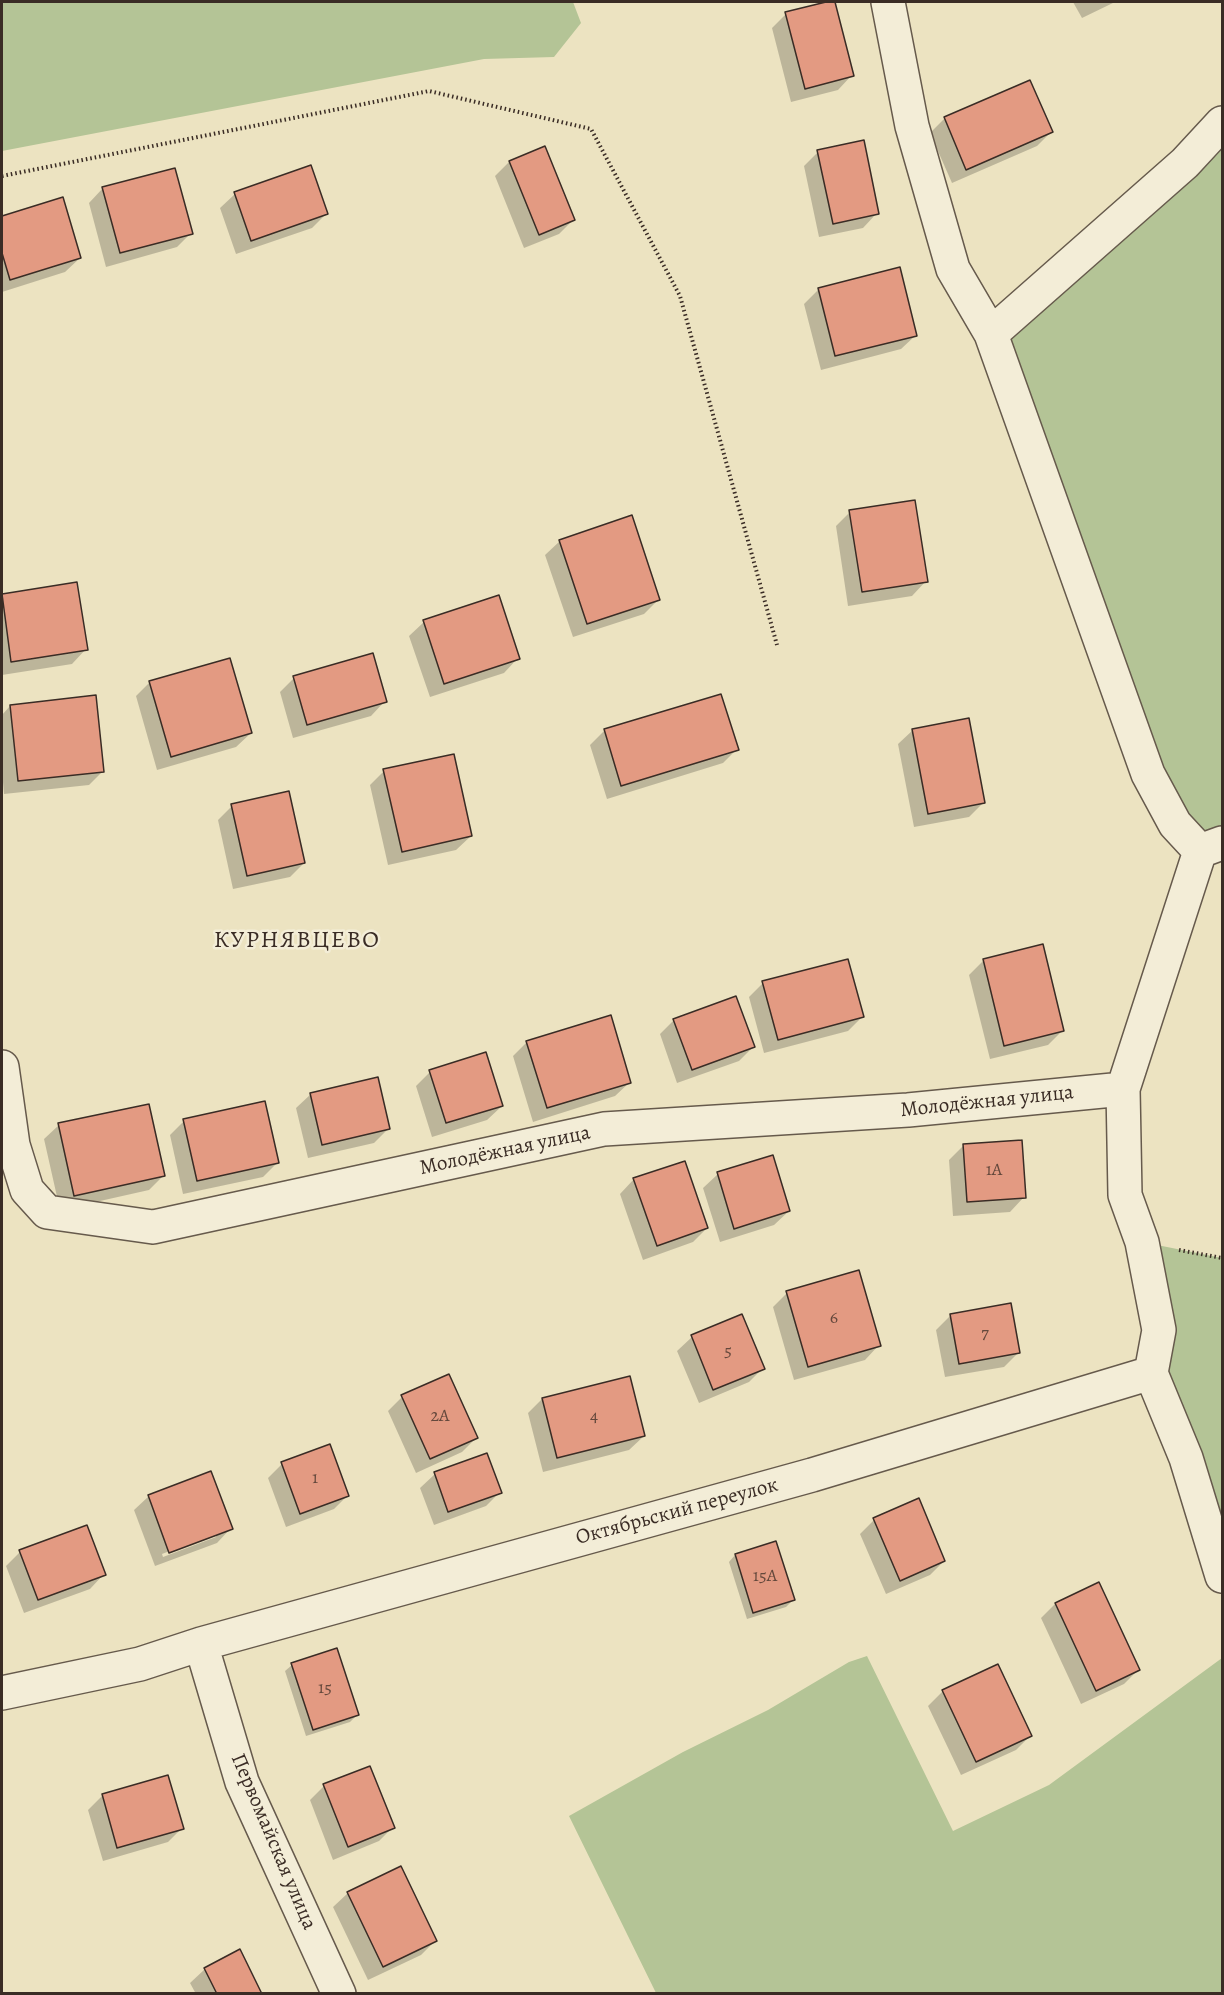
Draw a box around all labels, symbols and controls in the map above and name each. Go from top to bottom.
district label: КУРНЯВЦЕВО [214,927,380,955]
street label: Молодёжная улица [899,1080,1075,1124]
street label: Молодёжная улица [417,1121,593,1181]
house number: 1А [986,1160,1002,1182]
house number: 6 [830,1308,838,1330]
house number: 7 [981,1323,989,1345]
house number: 5 [724,1341,732,1363]
house number: 2А [430,1406,450,1428]
house number: 4 [590,1406,598,1428]
house number: 1 [312,1468,318,1490]
street label: Октябрьский переулок [573,1473,781,1551]
house number: 15А [753,1566,777,1588]
house number: 15 [318,1678,332,1700]
street label: Первомайская улица [224,1750,322,1934]

